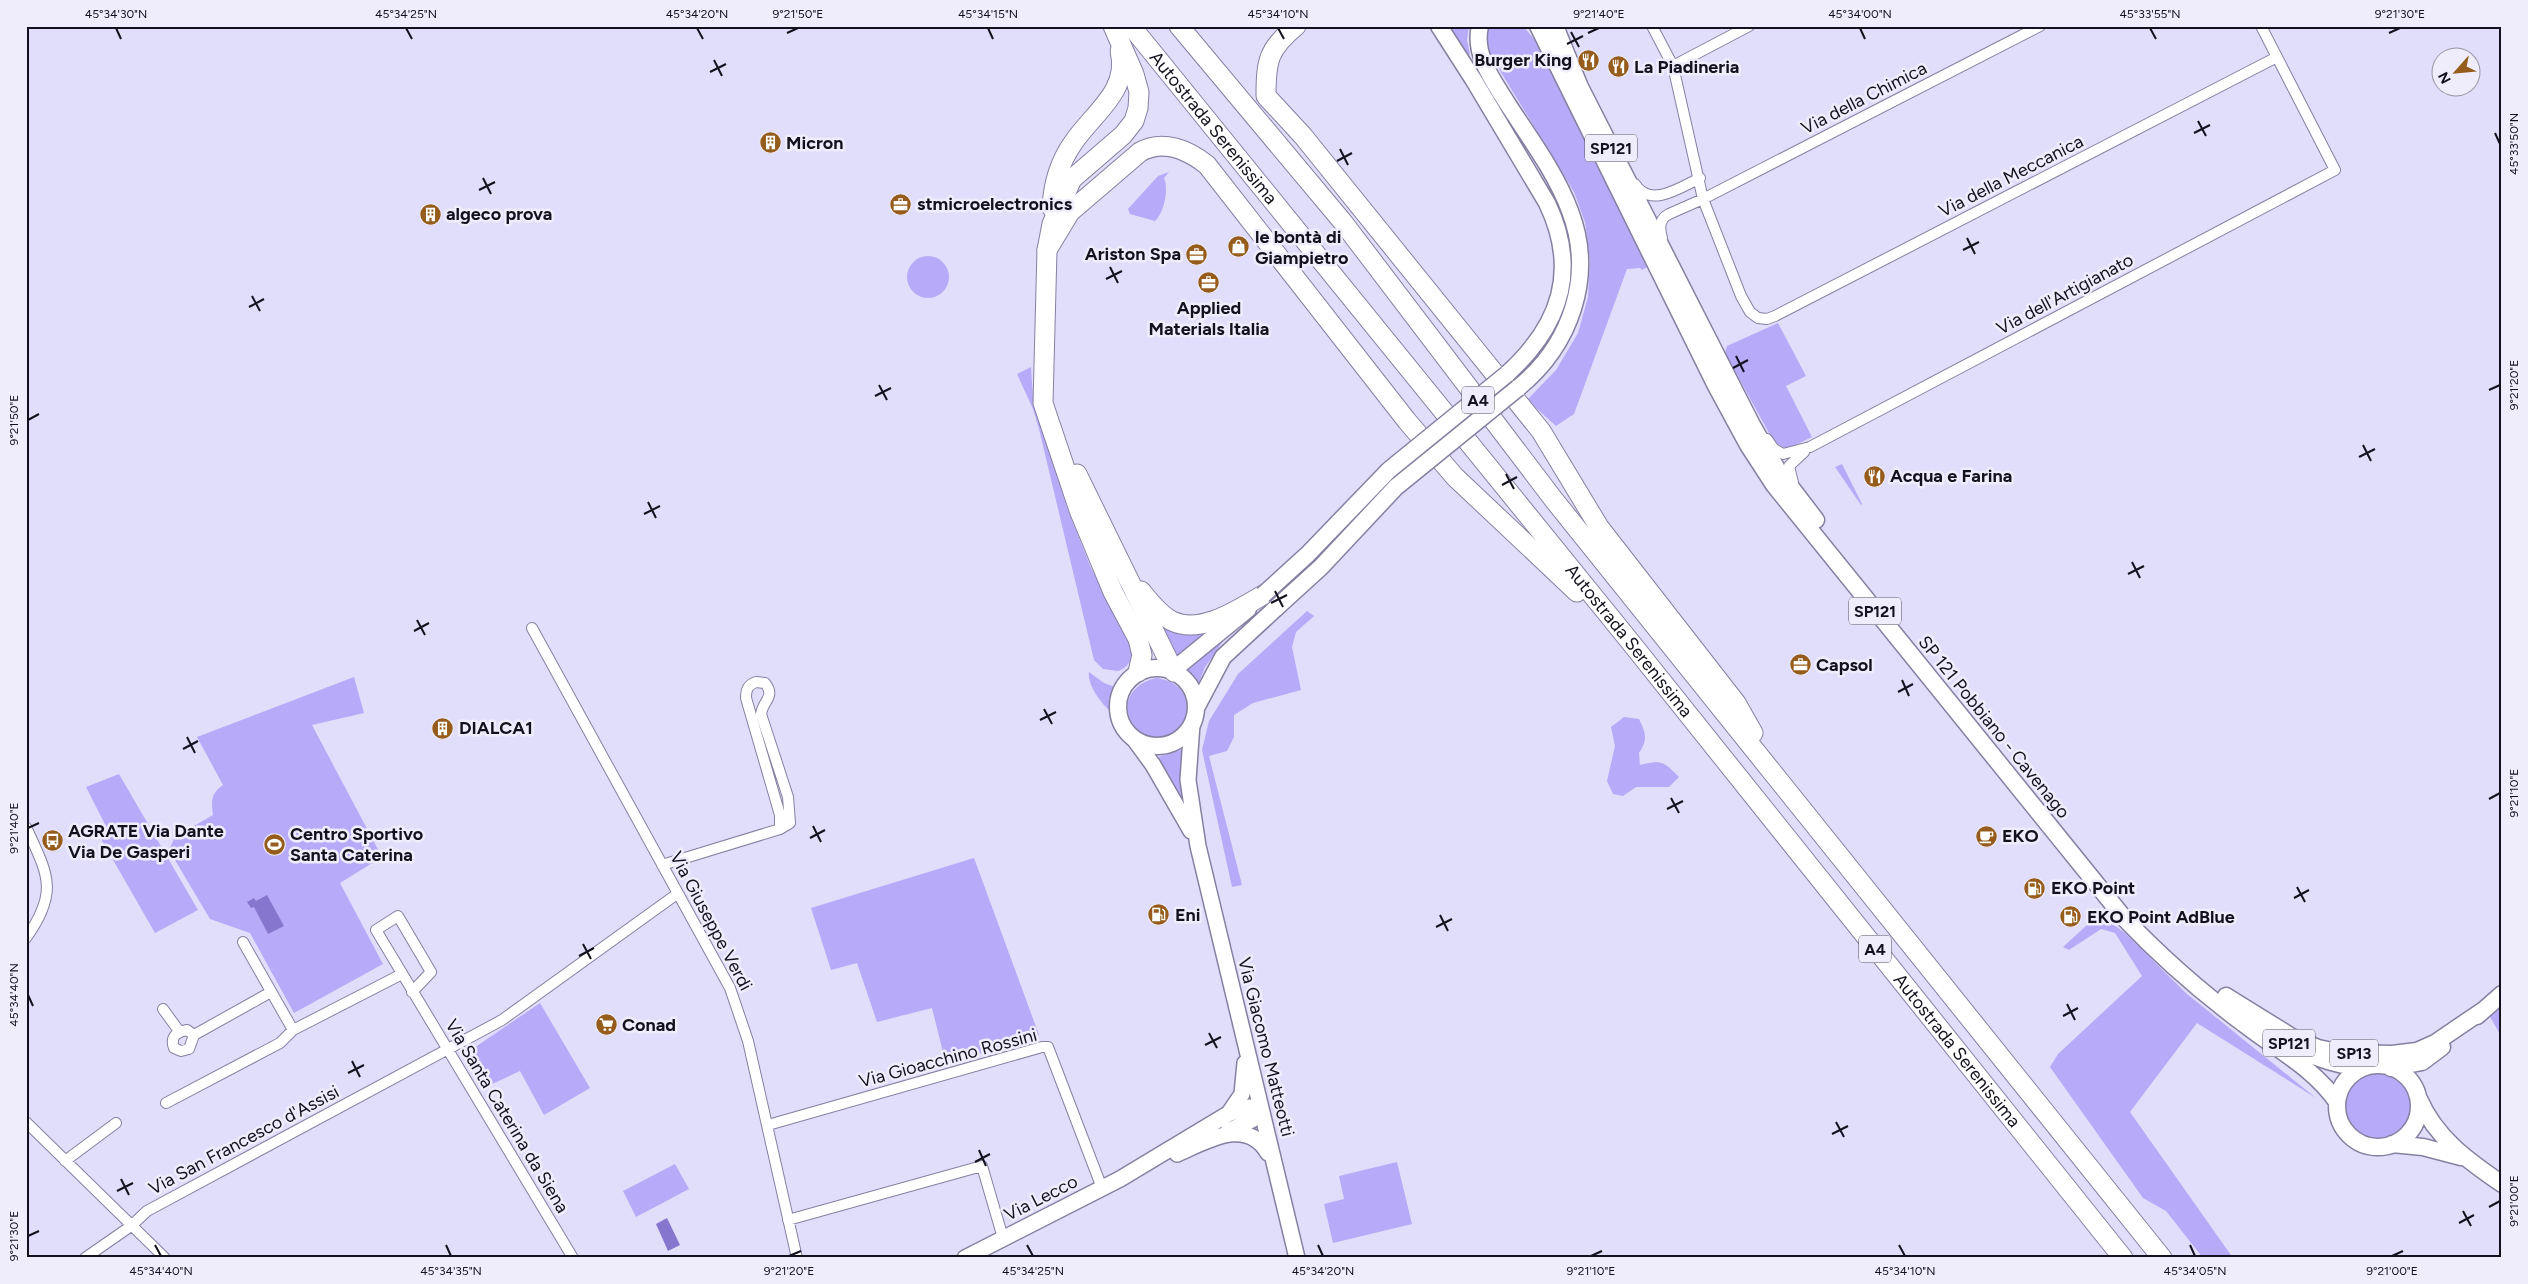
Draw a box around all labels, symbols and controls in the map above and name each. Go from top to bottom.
text: 45°34'30"N [85,7,147,21]
text: 45°34'25"N [375,7,437,21]
text: 45°34'20"N [666,7,728,21]
text: 9°21'50"E [773,7,823,21]
text: 45°34'15"N [958,7,1018,21]
text: 45°34'10"N [1248,7,1308,21]
text: 9°21'40"E [1573,7,1625,21]
text: 45°34'00"N [1828,7,1892,21]
text: 45°33'55"N [2119,7,2181,21]
text: 9°21'30"E [2375,7,2425,21]
street label: Autostrada Serenissima [1145,47,1282,209]
restaurant icon: Burger King [1576,48,1600,72]
north arrow [2430,48,2480,98]
place label: Burger King [1474,49,1572,71]
restaurant icon: La Piadineria [1606,55,1630,79]
place label: La Piadineria [1634,56,1739,78]
street label: Via della Chimica [1798,57,1930,139]
text: N [2435,69,2455,86]
text: 45°33'50"N [2507,113,2521,175]
street label: Via della Meccanica [1935,130,2087,222]
building icon: Micron [758,131,782,155]
place label: Micron [786,132,843,154]
road number: SP121 [1585,134,1637,162]
office icon: stmicroelectronics [889,192,913,216]
place label: stmicroelectronics [917,193,1073,215]
building icon: algeco prova [418,202,442,226]
place label: algeco prova [446,203,552,225]
place label: le bontà di Giampietro [1255,226,1348,269]
shop icon: le bontà di Giampietro [1227,235,1251,259]
office icon: Ariston Spa [1185,242,1209,266]
place label: Ariston Spa [1085,243,1181,265]
street label: Via dell'Artigianato [1993,249,2137,339]
office icon: Applied Materials Italia [1197,271,1221,295]
place label: Applied Materials Italia [1149,297,1269,340]
text: 9°21'20"E [2507,360,2521,410]
road number: A4 [1462,386,1494,414]
text: 9°21'50"E [7,395,21,445]
restaurant icon: Acqua e Farina [1862,464,1886,488]
place label: Acqua e Farina [1890,465,2012,487]
street label: Autostrada Serenissima [1561,559,1697,722]
road number: SP121 [1849,598,1901,624]
street label: SP 121 Pobbiano - Cavenago [1914,631,2074,823]
office icon: Capsol [1788,653,1812,677]
place label: Capsol [1816,654,1873,676]
building icon: DIALCA1 [431,716,455,740]
place label: DIALCA1 [459,717,533,739]
text: 9°21'10"E [2507,769,2521,817]
text: 9°21'40"E [7,802,21,854]
place label: AGRATE Via Dante Via De Gasperi [68,820,224,863]
place label: Centro Sportivo Santa Caterina [290,823,423,866]
cafe icon: EKO [1974,824,1998,848]
place label: EKO [2002,825,2039,847]
bus stop icon: AGRATE Via Dante Via De Gasperi [40,829,64,853]
sports icon: Centro Sportivo Santa Caterina [262,832,286,856]
street label: Via Giuseppe Verdi [665,848,757,994]
fuel station icon: EKO Point [2023,876,2047,900]
place label: EKO Point [2051,877,2135,899]
fuel station icon: Eni [1147,903,1171,927]
place label: Eni [1175,904,1201,926]
fuel station icon: EKO Point AdBlue [2059,905,2083,929]
place label: EKO Point AdBlue [2087,906,2235,928]
road number: A4 [1859,936,1891,962]
street label: Via Giacomo Matteotti [1233,955,1299,1139]
text: 45°34'40"N [7,963,21,1027]
street label: Autostrada Serenissima [1889,969,2025,1132]
supermarket icon: Conad [594,1013,618,1037]
place label: Conad [622,1014,676,1036]
street label: Via Santa Caterina da Siena [440,1015,574,1217]
street label: Via Gioacchino Rossini [857,1024,1039,1092]
road number: SP121 [2263,1030,2315,1056]
road number: SP13 [2330,1040,2378,1066]
street label: Via San Francesco d'Assisi [145,1080,343,1200]
street label: Via Lecco [1001,1170,1081,1226]
text: 9°21'00"E [2507,1175,2521,1227]
text: 9°21'30"E [7,1211,21,1261]
text: 45°34'40"N [129,1264,193,1278]
text: 45°34'35"N [420,1264,482,1278]
text: 9°21'20"E [764,1264,814,1278]
text: 45°34'25"N [1002,1264,1064,1278]
text: 45°34'20"N [1292,1264,1354,1278]
text: 9°21'10"E [1567,1264,1615,1278]
text: 45°34'10"N [1875,1264,1935,1278]
text: 45°34'05"N [2164,1264,2226,1278]
text: 9°21'00"E [2366,1264,2418,1278]

